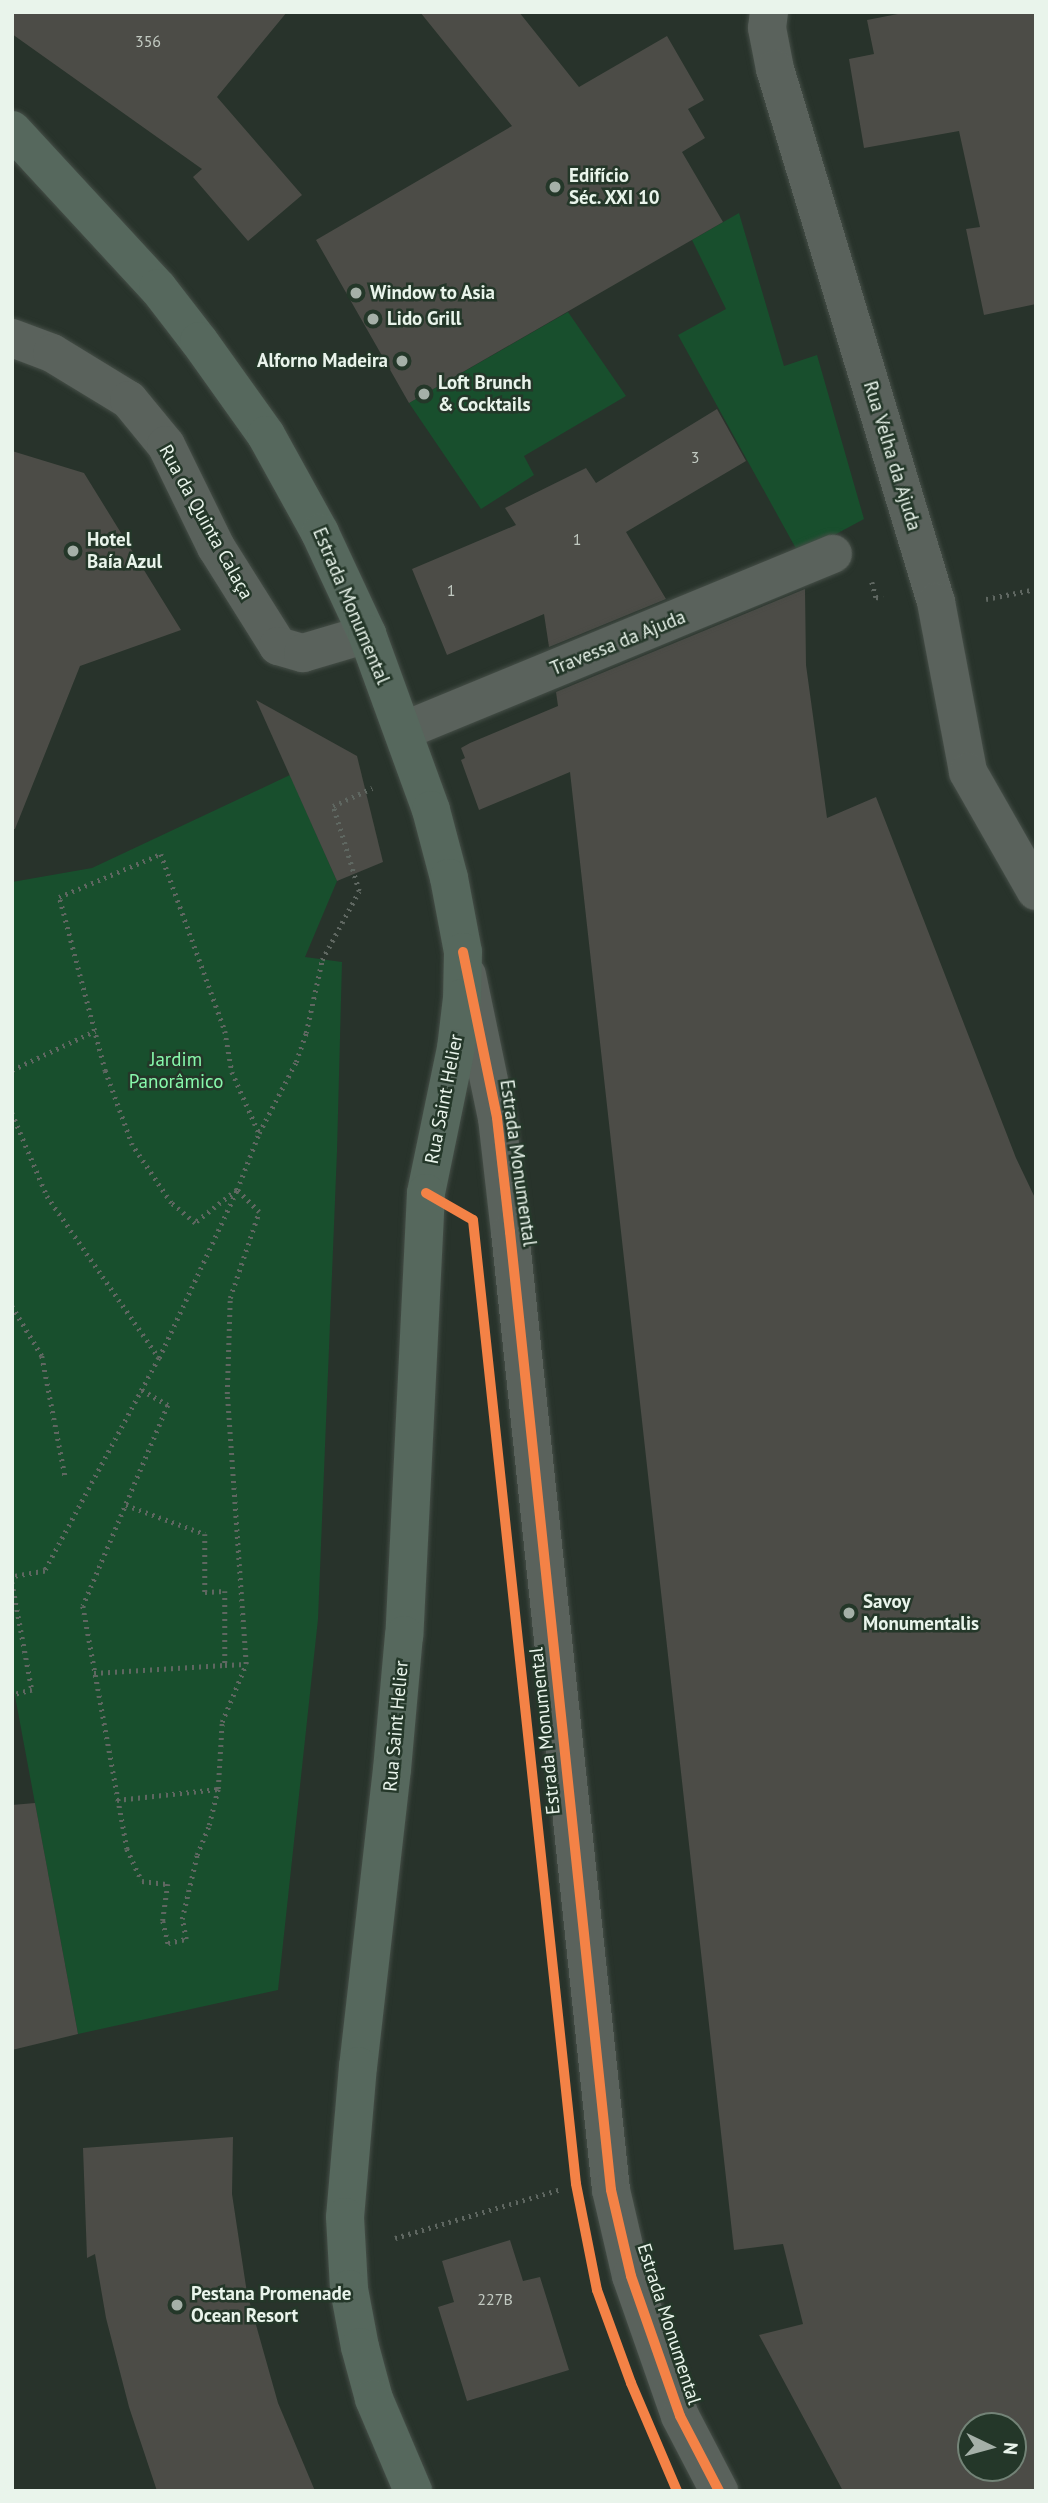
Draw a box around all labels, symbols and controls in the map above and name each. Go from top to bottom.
house number: 356 [135,31,161,51]
place label: Edifício Séc. XXI 10 [569,165,661,209]
marker: Edifício Séc. XXI 10 [547,179,563,195]
place label: Window to Asia [370,282,496,304]
marker: Window to Asia [348,285,364,301]
place label: Lido Grill [387,308,462,330]
marker: Lido Grill [365,311,381,327]
place label: Alforno Madeira [257,350,388,372]
marker: Alforno Madeira [394,353,410,369]
place label: Loft Brunch & Cocktails [438,372,532,416]
street label: Rua Velha da Ajuda [858,378,926,534]
marker: Loft Brunch & Cocktails [416,386,432,402]
street label: Rua da Quinta Calaça [154,441,258,603]
house number: 3 [691,447,699,467]
street label: Estrada Monumental [308,524,394,688]
place label: Hotel Baía Azul [87,529,163,573]
house number: 1 [573,529,581,549]
marker: Hotel Baía Azul [65,543,81,559]
house number: 1 [447,580,455,600]
street label: Travessa da Ajuda [547,605,689,681]
street label: Rua Saint Helier [420,1032,468,1166]
park label: Jardim Panorâmico [129,1049,223,1093]
street label: Estrada Monumental [495,1078,541,1248]
place label: Savoy Monumentalis [863,1591,979,1635]
marker: Savoy Monumentalis [841,1605,857,1621]
street label: Estrada Monumental [525,1646,565,1816]
street label: Rua Saint Helier [379,1659,413,1793]
street label: Estrada Monumental [632,2241,706,2407]
place label: Pestana Promenade Ocean Resort [191,2283,351,2327]
house number: 227B [477,2289,513,2309]
marker: Pestana Promenade Ocean Resort [169,2297,185,2313]
north arrow [957,2412,1027,2482]
text: N [998,2441,1023,2456]

